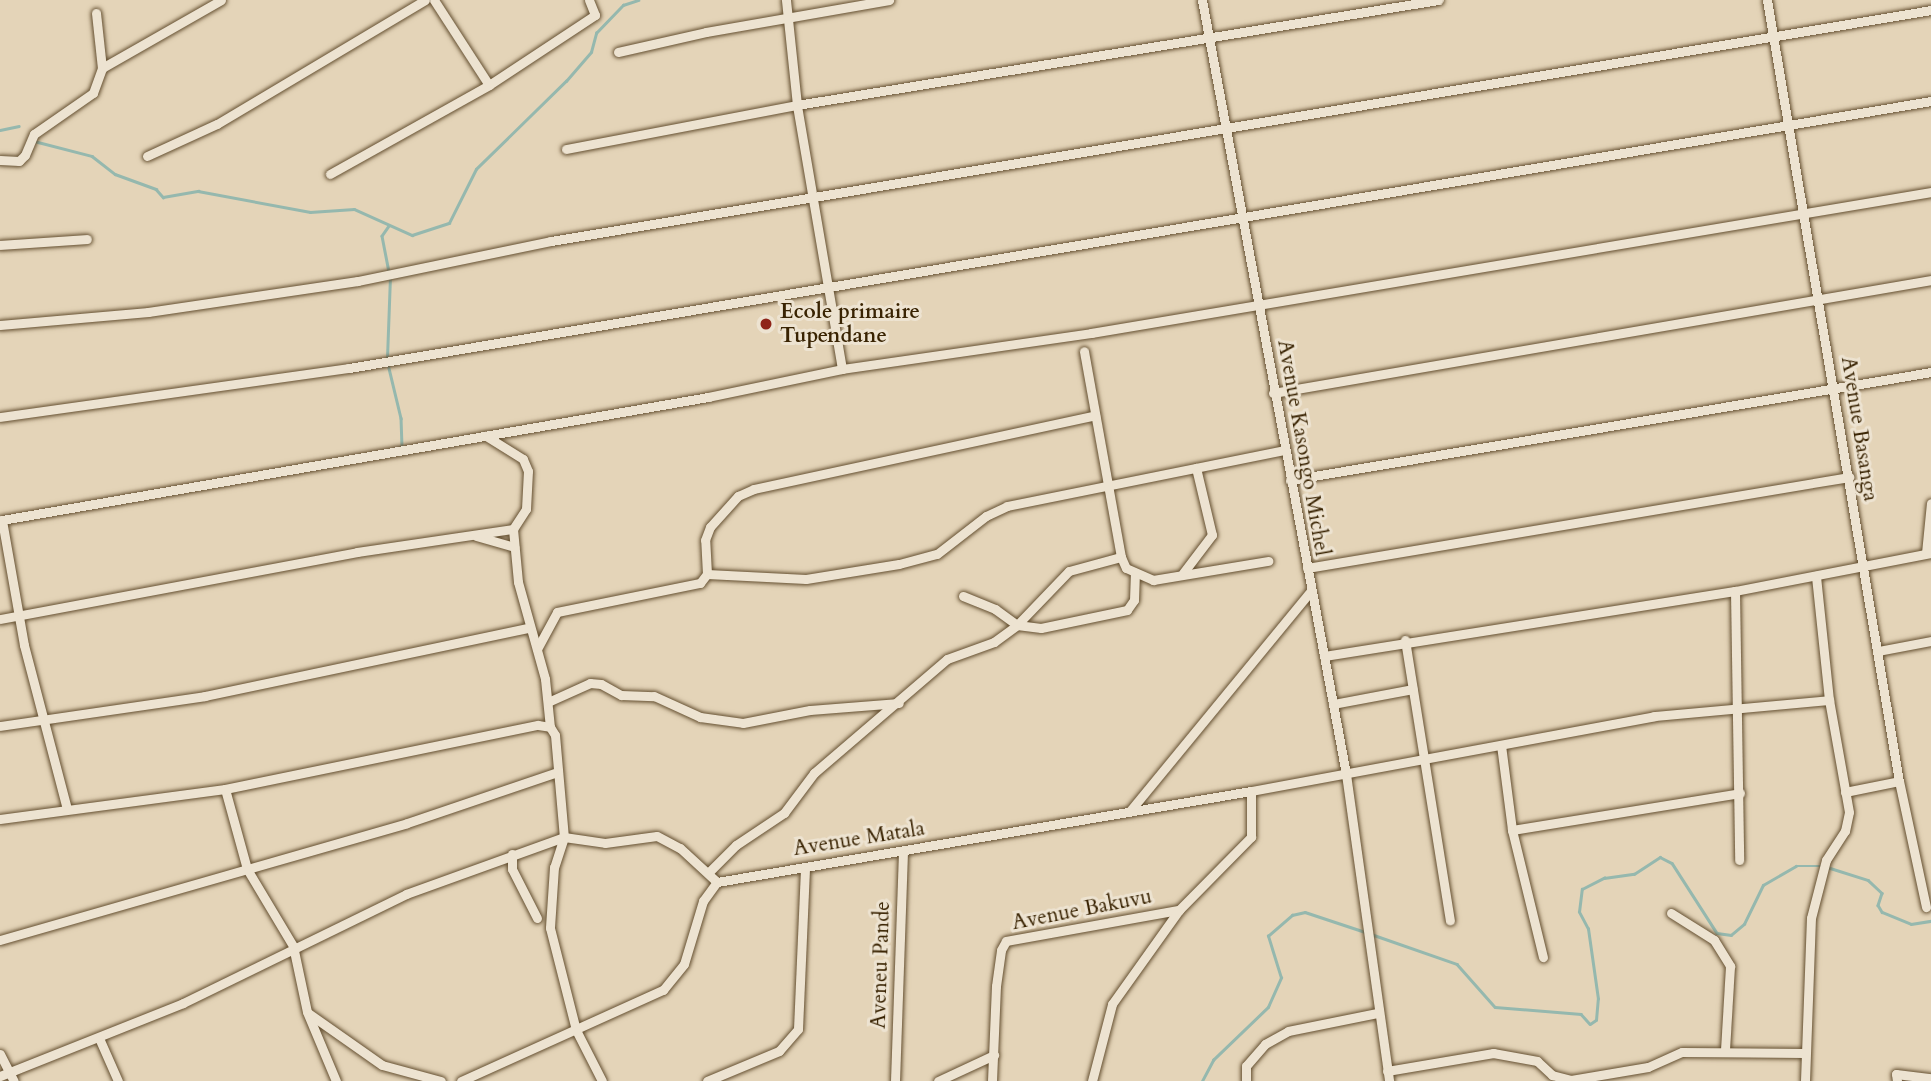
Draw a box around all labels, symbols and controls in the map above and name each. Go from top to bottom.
place label: Ecole primaire Tupendane [780,299,920,349]
marker: Ecole primaire Tupendane [758,316,774,332]
street label: Avenue Kasongo Michel [1272,338,1334,558]
street label: Avenue Basanga [1835,355,1883,503]
street label: Avenue Matala [791,816,927,862]
street label: Avenue Bakuvu [1010,884,1154,936]
street label: Aveneu Pande [866,901,896,1029]

